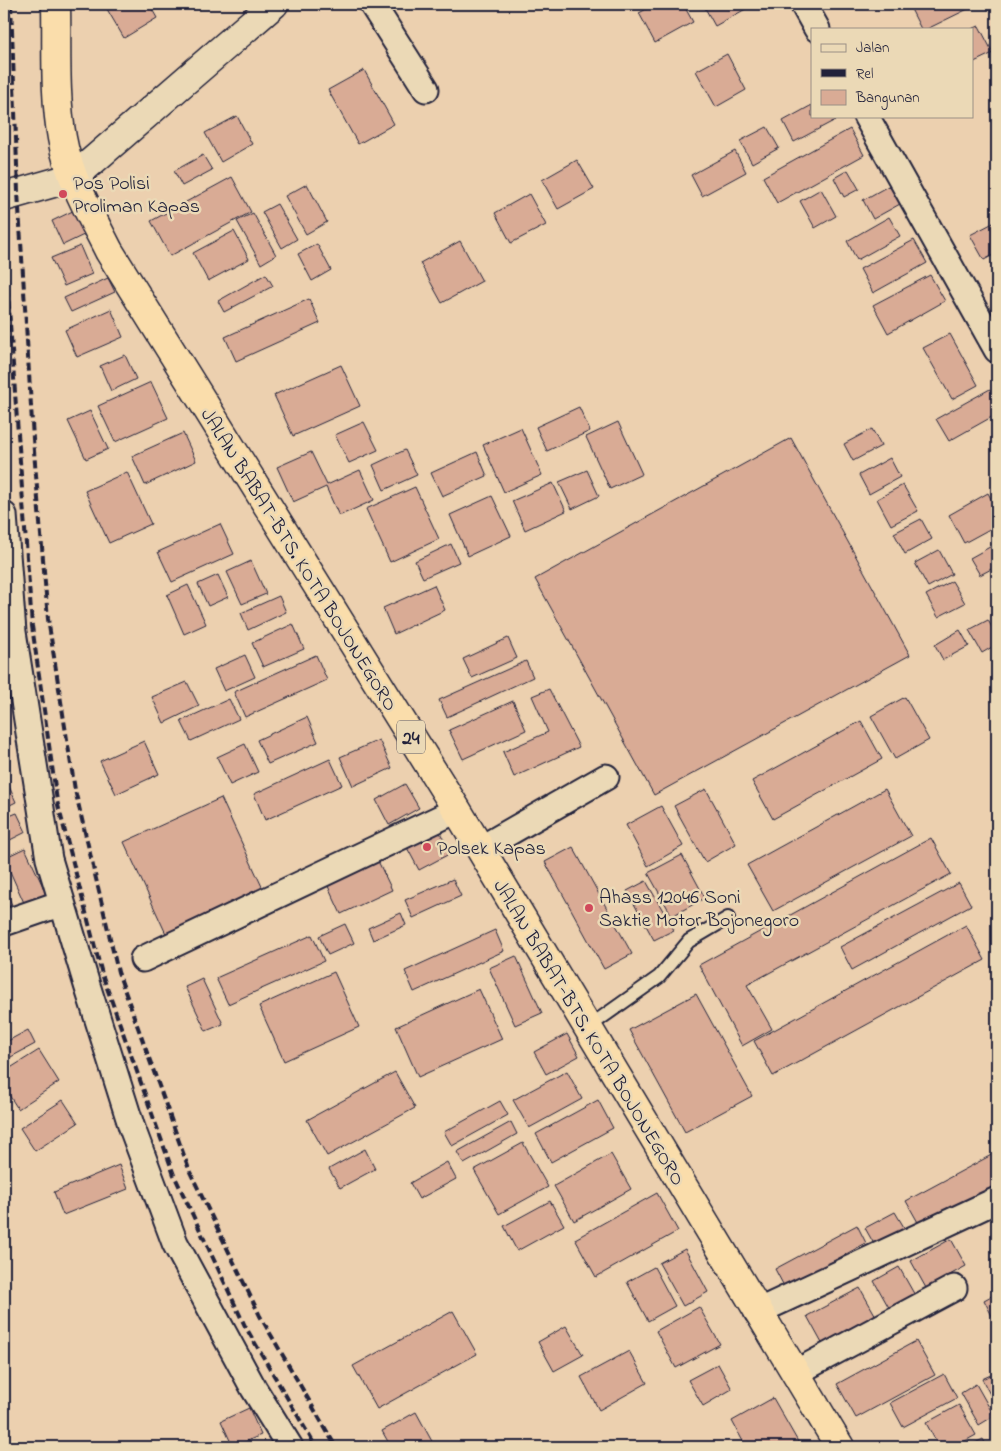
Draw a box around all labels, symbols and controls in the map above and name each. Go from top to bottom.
legend [811,28,974,118]
text: Jalan [856,37,889,59]
text: Rel [856,63,874,85]
text: Bangunan [855,87,920,110]
place label: Pos Polisi Proliman Kapas [73,170,200,222]
marker: Pos Polisi Proliman Kapas [57,188,69,200]
street label: JALAN BABAT-BTS. KOTA BOJONEGORO [192,403,404,718]
road number: 24 [397,720,425,754]
place label: Polsek Kapas [437,835,546,864]
marker: Polsek Kapas [421,841,433,853]
street label: JALAN BABAT-BTS. KOTA BOJONEGORO [485,875,691,1192]
place label: Ahass 12046 Soni Saktie Motor Bojonegoro [599,884,799,937]
marker: Ahass 12046 Soni Saktie Motor Bojonegoro [583,902,595,914]

